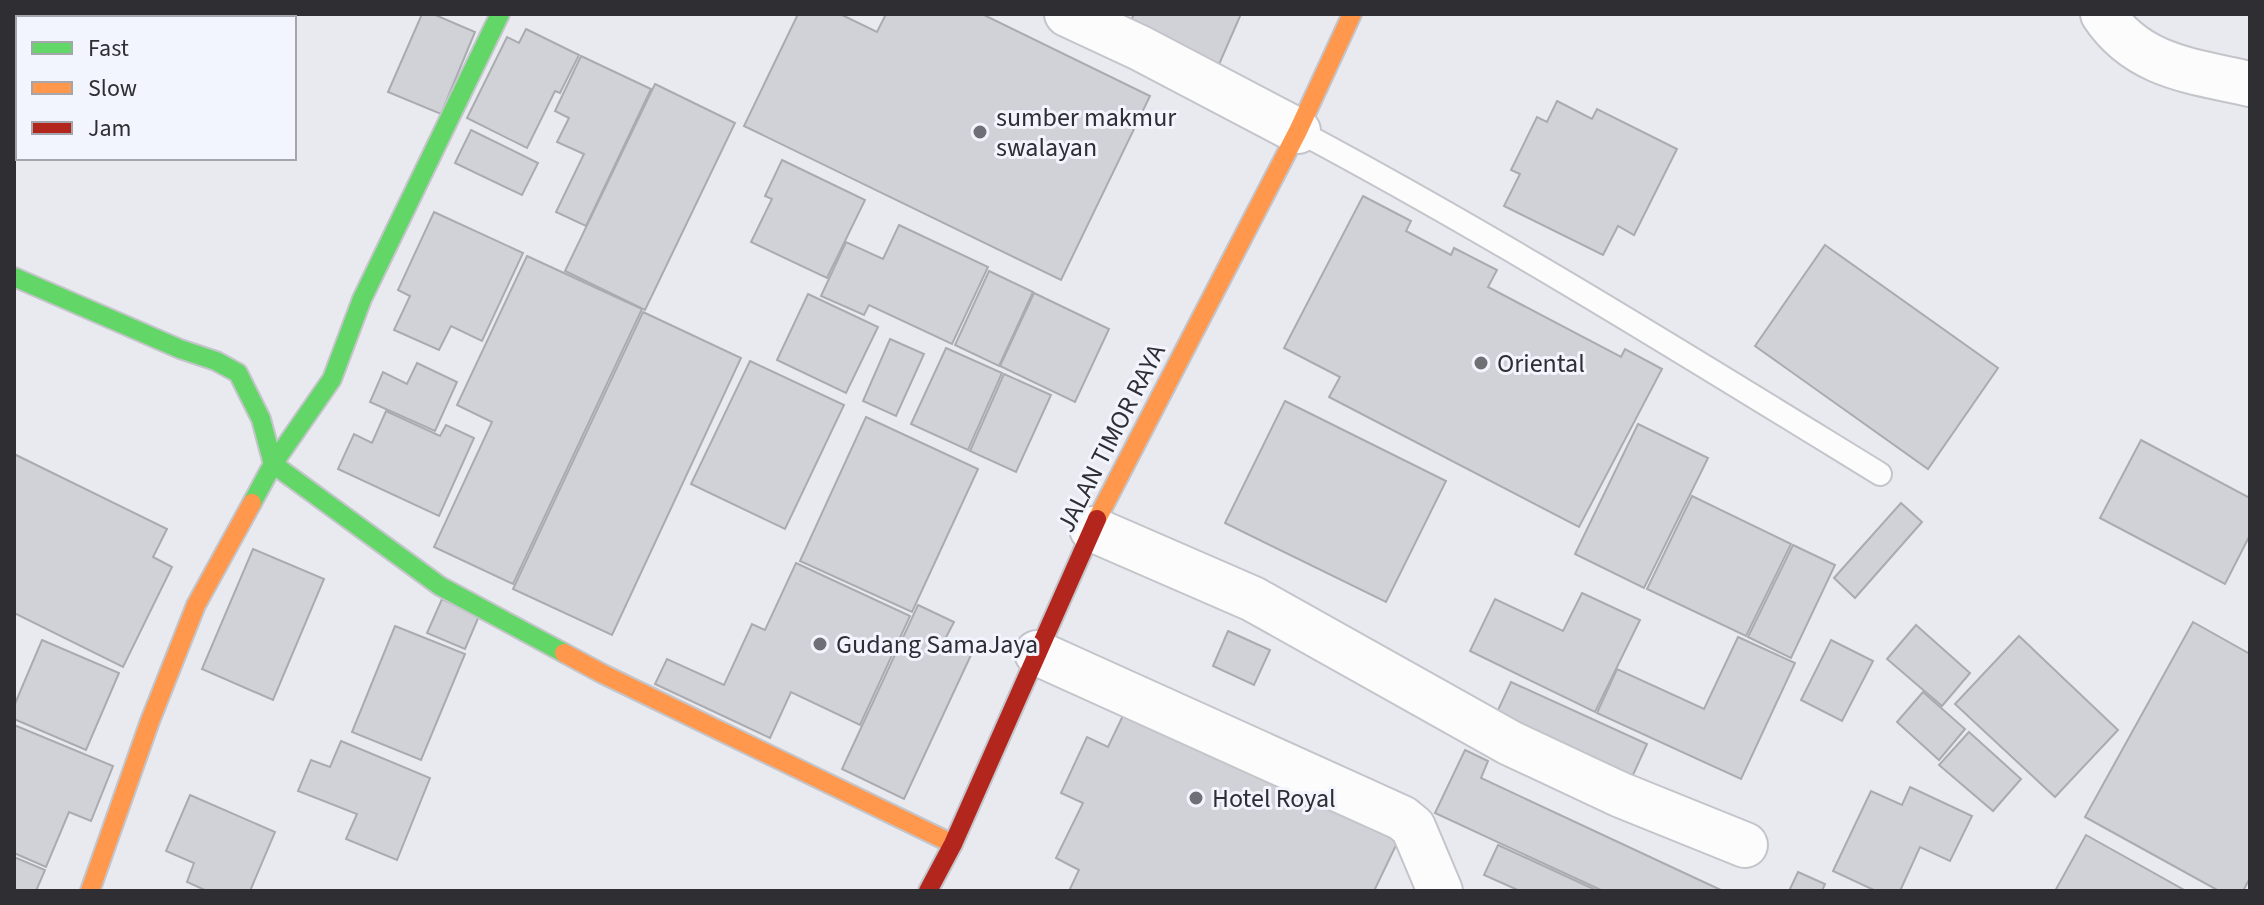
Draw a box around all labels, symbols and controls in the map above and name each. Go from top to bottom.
legend [16,16,296,160]
text: Fast [88,31,129,66]
text: Slow [88,71,137,106]
place label: sumber makmur swalayan [996,99,1177,166]
text: Jam [88,111,132,146]
marker: sumber makmur swalayan [971,123,989,141]
street label: JALAN TIMOR RAYA [1048,337,1175,539]
place label: Oriental [1497,345,1585,382]
marker: Oriental [1472,354,1490,372]
place label: Gudang SamaJaya [836,626,1038,663]
marker: Gudang SamaJaya [811,635,829,653]
place label: Hotel Royal [1212,780,1336,817]
marker: Hotel Royal [1187,789,1205,807]

